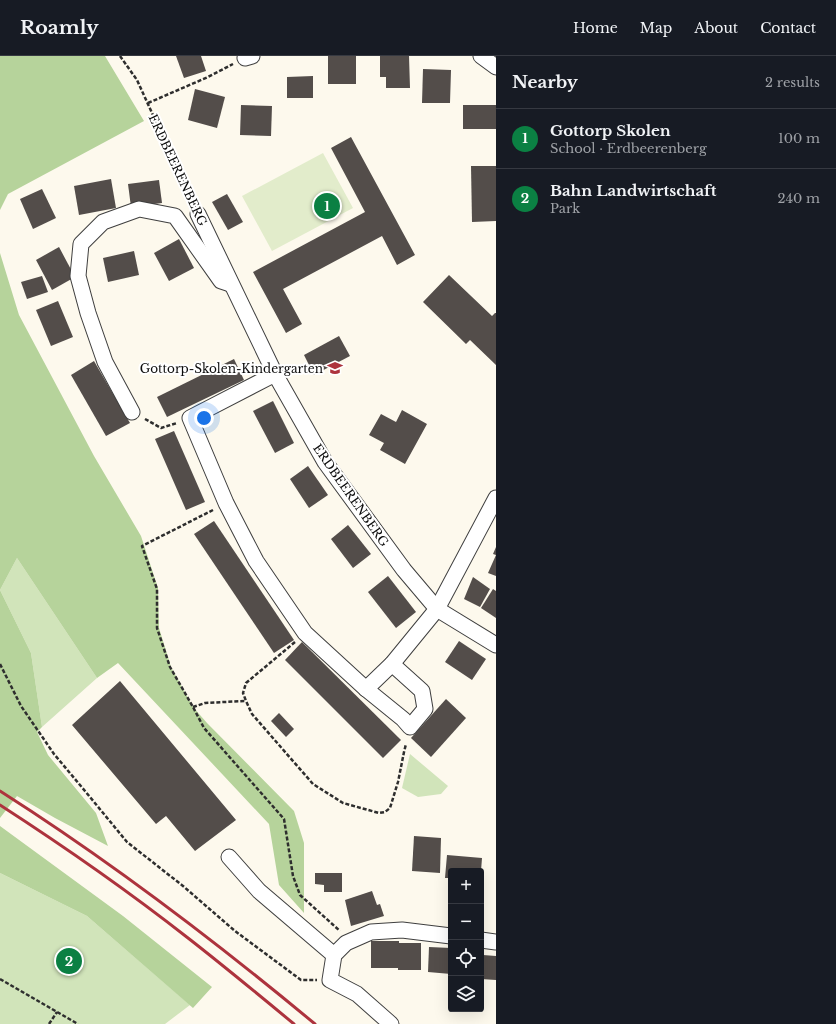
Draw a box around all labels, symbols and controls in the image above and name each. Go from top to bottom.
text: Roamly [20,16,99,39]
text: Home [573,19,618,37]
text: Map [640,19,672,37]
text: About [694,19,738,37]
text: Contact [760,19,816,37]
text: Nearby [512,72,578,93]
text: 2 results [765,74,820,91]
street label: ERDBEERENBERG [145,112,211,229]
text: Gottorp Skolen [550,121,671,140]
text: 1 [522,130,528,147]
text: 100 m [778,130,820,147]
text: School · Erdbeerenberg [550,140,707,157]
text: Bahn Landwirtschaft [550,181,716,200]
text: 2 [521,190,529,207]
text: 240 m [777,190,820,207]
pin: 1 [314,191,340,221]
text: Park [550,200,580,217]
school or university icon: Gottorp-Skolen-Kindergarten [326,359,344,377]
place label: Gottorp-Skolen-Kindergarten [140,361,323,376]
your location [194,408,214,428]
street label: ERDBEERENBERG [310,441,392,550]
map controls [448,868,484,1012]
button: + [448,868,484,904]
button: − [448,904,484,940]
button: locate [448,940,484,976]
pin: 2 [56,946,82,976]
button: layers [448,976,484,1012]

